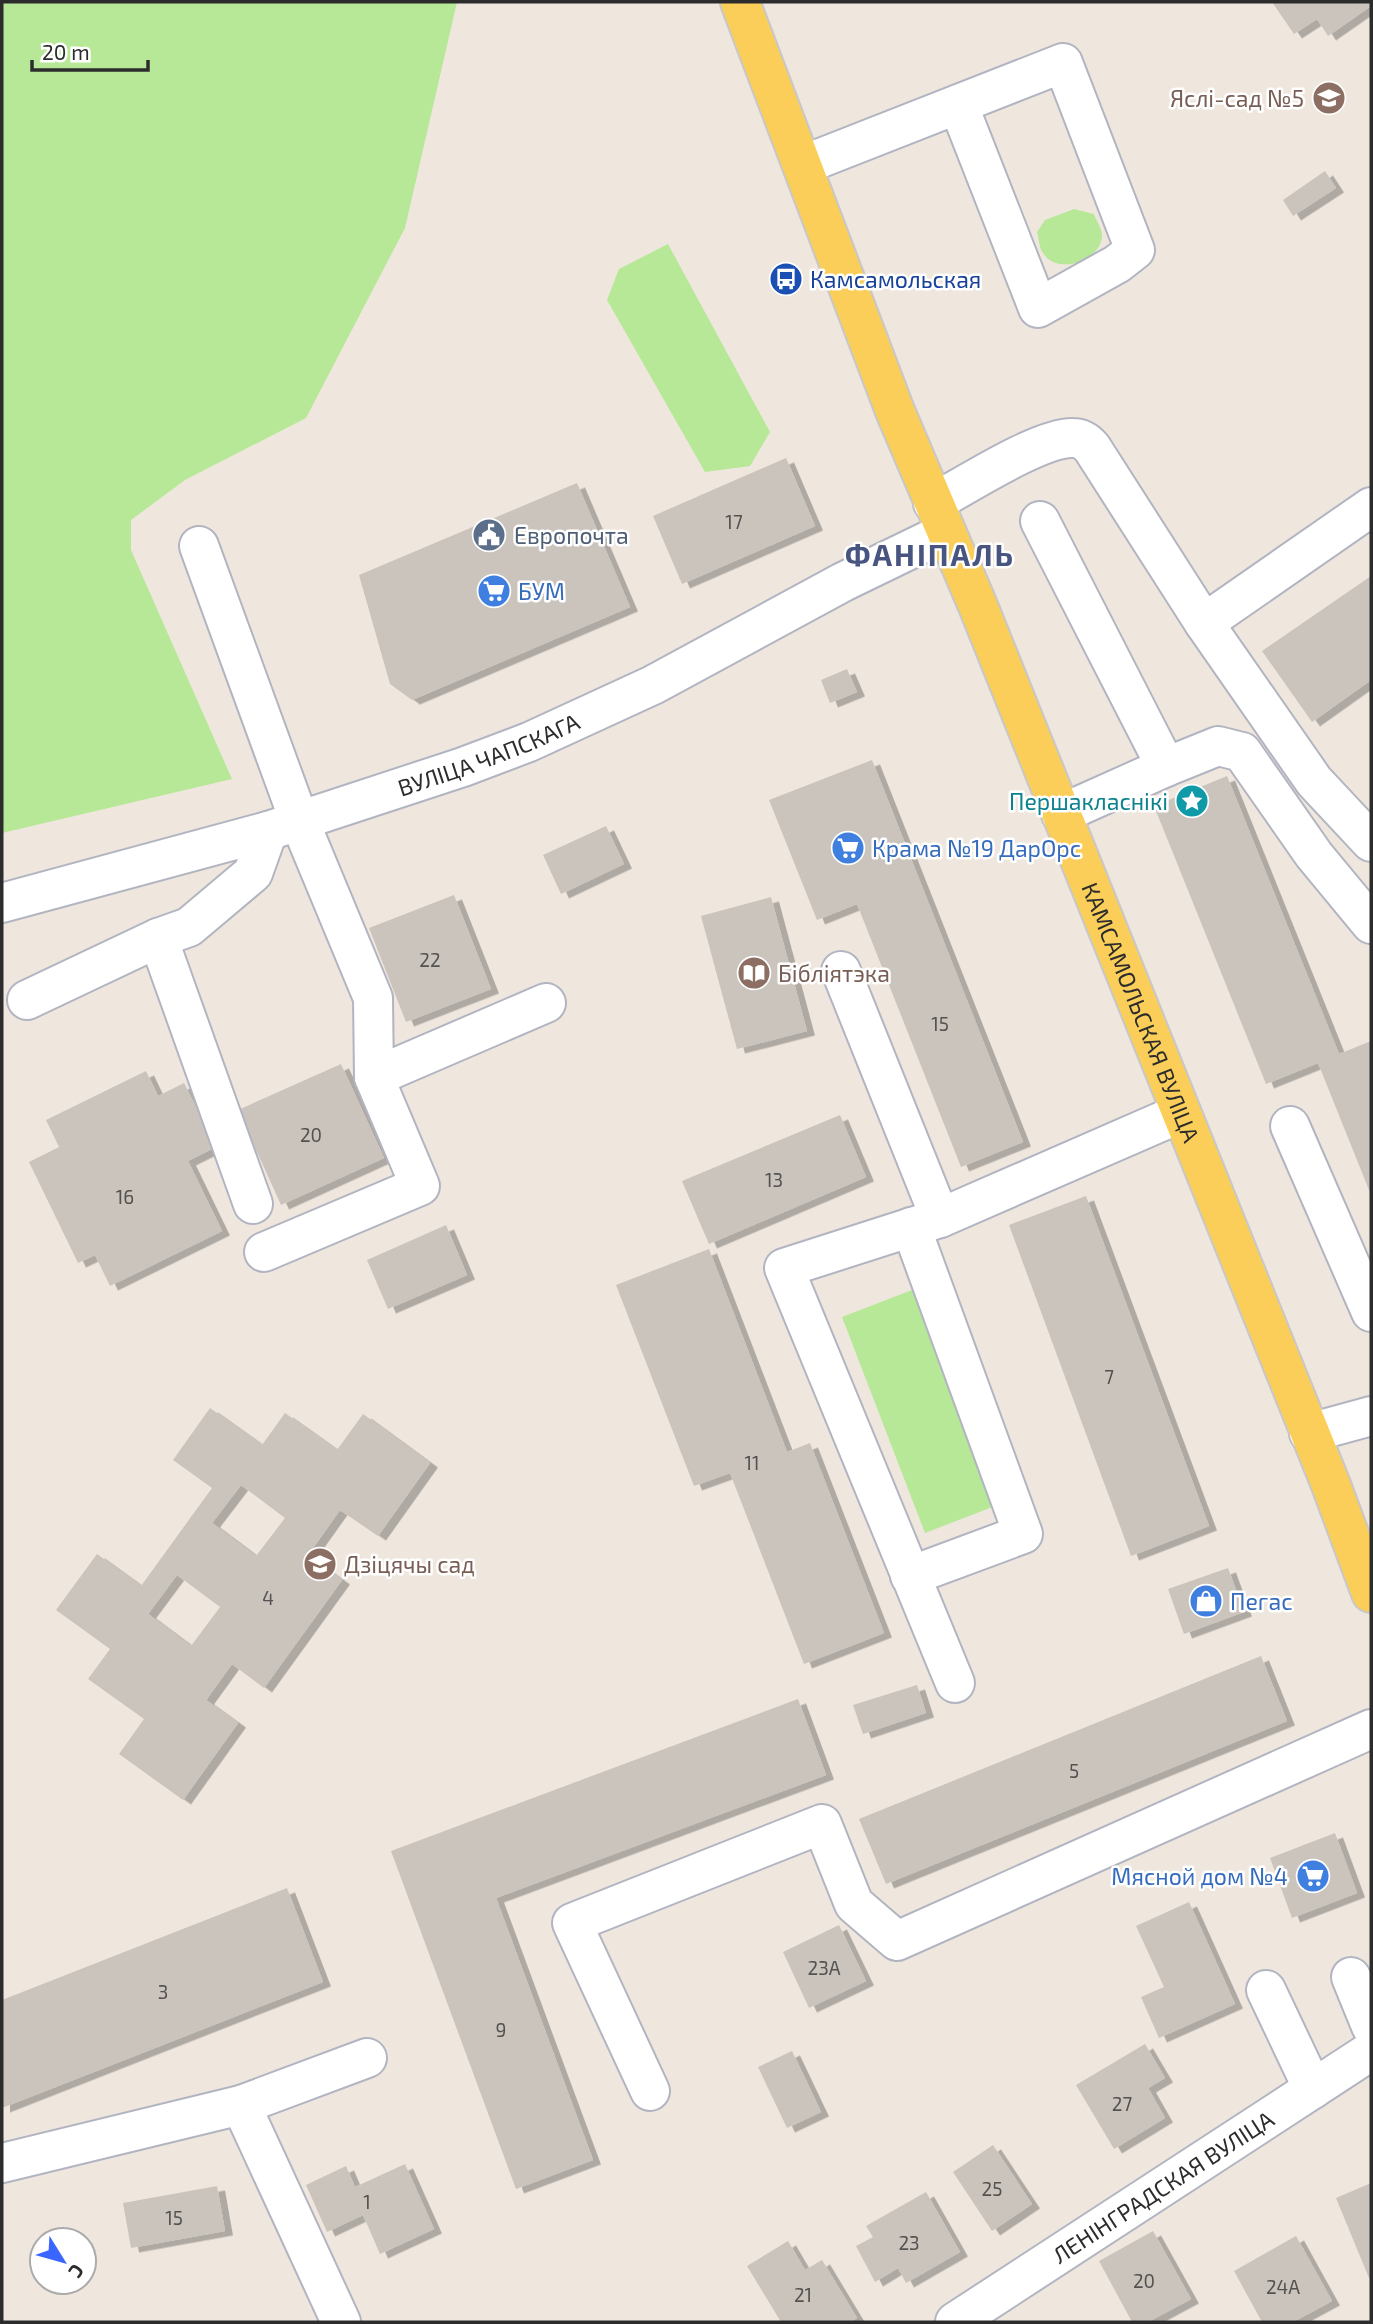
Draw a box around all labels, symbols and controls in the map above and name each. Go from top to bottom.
scale bar [32,28,147,72]
text: 20 m [42,39,90,64]
school or university icon: Яслі-сад №5 [1310,79,1348,117]
place label: Яслі-сад №5 [1170,84,1304,112]
bus stop icon: Камсамольская [767,260,805,298]
place label: Камсамольская [810,265,981,293]
house number: 17 [725,510,743,533]
public building icon: Европочта [470,516,508,554]
place label: Европочта [514,521,629,549]
district label: ФАНІПАЛЬ [845,536,1015,572]
supermarket icon: БУМ [475,572,513,610]
place label: БУМ [518,577,565,605]
street label: ВУЛІЦА ЧАПСКАГА [394,707,584,801]
place icon: Першакласнікі [1173,782,1211,820]
place label: Першакласнікі [1009,787,1168,815]
supermarket icon: Крама №19 ДарОрс [829,829,867,867]
place label: Крама №19 ДарОрс [872,834,1081,862]
street label: КАМСАМОЛЬСКАЯ ВУЛІЦА [1076,878,1206,1147]
house number: 22 [419,948,441,971]
library icon: Бібліятэка [735,954,773,992]
place label: Бібліятэка [778,959,890,987]
house number: 15 [931,1012,949,1035]
house number: 20 [300,1123,322,1146]
house number: 13 [765,1168,783,1191]
house number: 16 [116,1185,134,1208]
house number: 7 [1104,1365,1114,1388]
house number: 11 [744,1451,760,1474]
school or university icon: Дзіцячы сад [301,1545,339,1583]
place label: Дзіцячы сад [344,1550,475,1578]
shop icon: Пегас [1187,1582,1225,1620]
house number: 4 [262,1586,274,1609]
place label: Пегас [1230,1587,1292,1615]
house number: 5 [1069,1759,1079,1782]
supermarket icon: Мясной дом №4 [1294,1857,1332,1895]
place label: Мясной дом №4 [1111,1862,1288,1890]
house number: 23А [807,1956,841,1979]
house number: 3 [158,1980,168,2003]
house number: 9 [496,2018,506,2041]
house number: 27 [1112,2092,1132,2115]
street label: ЛЕНІНГРАДСКАЯ ВУЛІЦА [1047,2104,1279,2269]
house number: 25 [982,2177,1002,2200]
house number: 1 [363,2190,371,2213]
house number: 15 [165,2206,183,2229]
north arrow [28,2226,98,2296]
house number: 23 [898,2231,920,2254]
text: С [64,2260,90,2283]
house number: 20 [1133,2269,1155,2292]
house number: 24А [1266,2275,1300,2298]
house number: 21 [794,2283,812,2306]

